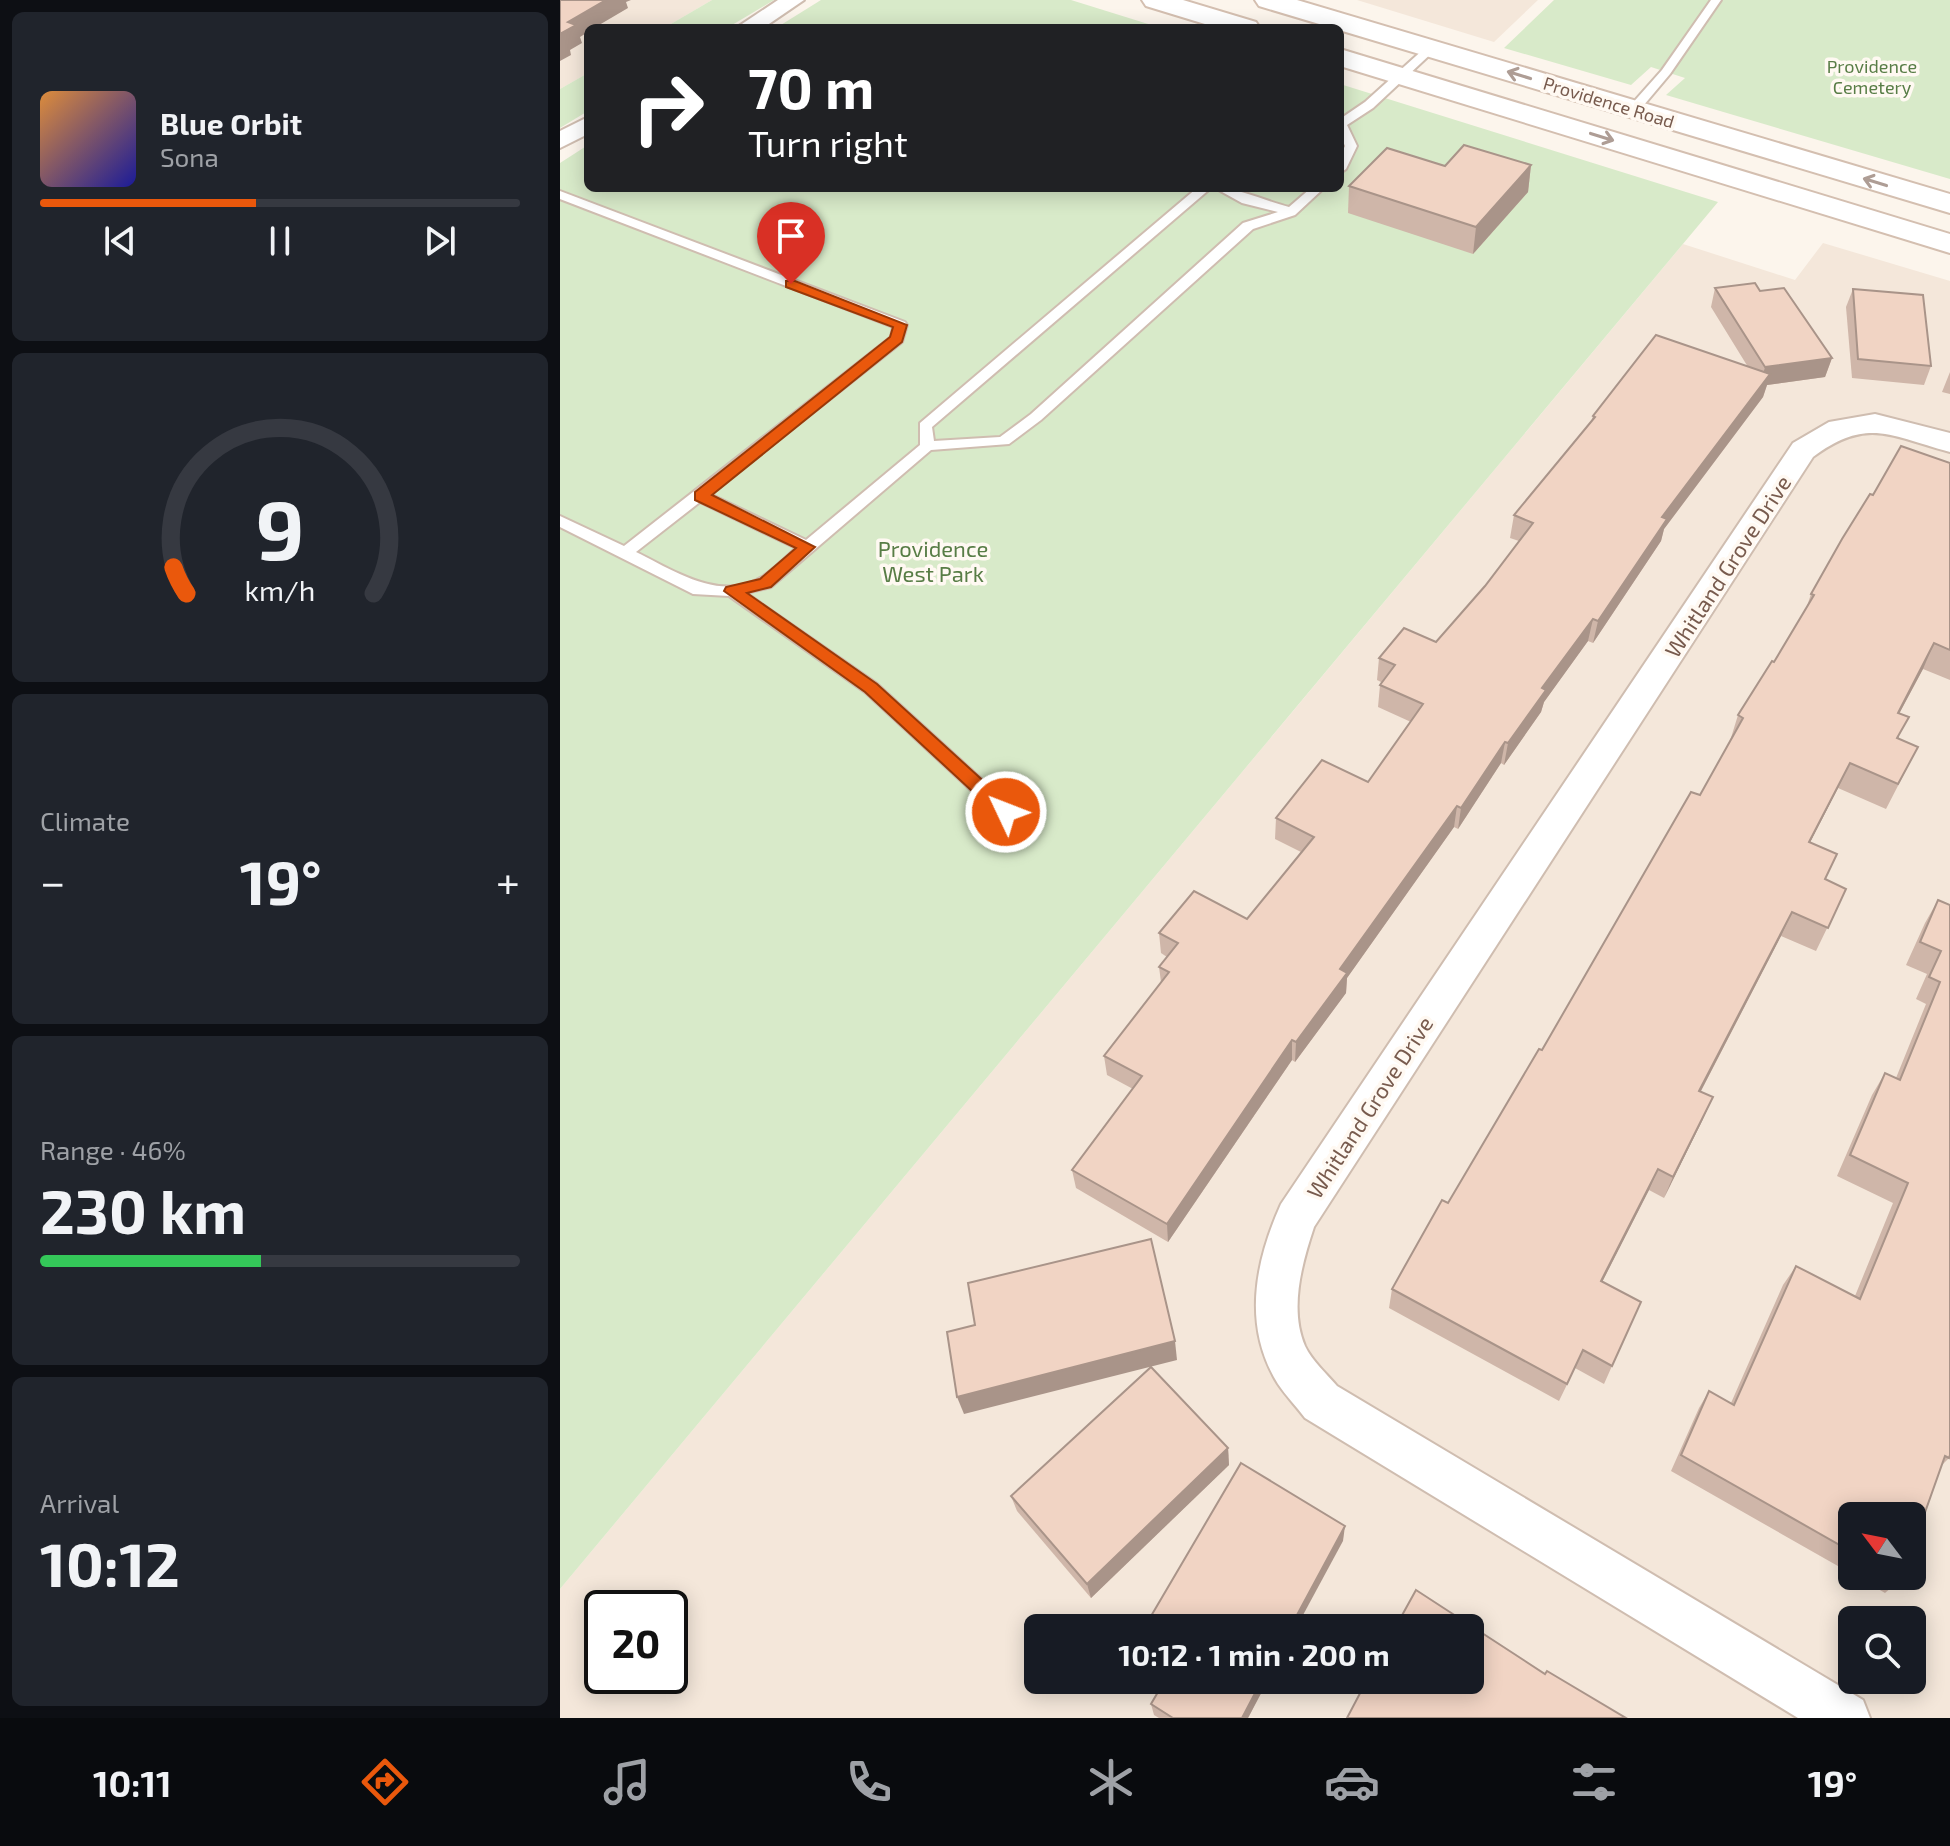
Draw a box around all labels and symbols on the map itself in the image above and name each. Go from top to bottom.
park label: Providence Cemetery [1827,55,1917,98]
one-way arrow [1506,67,1532,82]
street label: Providence Road [1541,72,1677,132]
one-way arrow [1589,131,1614,145]
one-way arrow [1863,174,1889,189]
pin [757,202,825,284]
street label: Whitland Grove Drive [1658,470,1796,662]
park label: Providence West Park [878,535,988,586]
position arrow [964,770,1048,854]
street label: Whitland Grove Drive [1300,1011,1438,1203]
north arrow [1838,1502,1926,1590]
speed limit sign: 20 [584,1590,688,1694]

